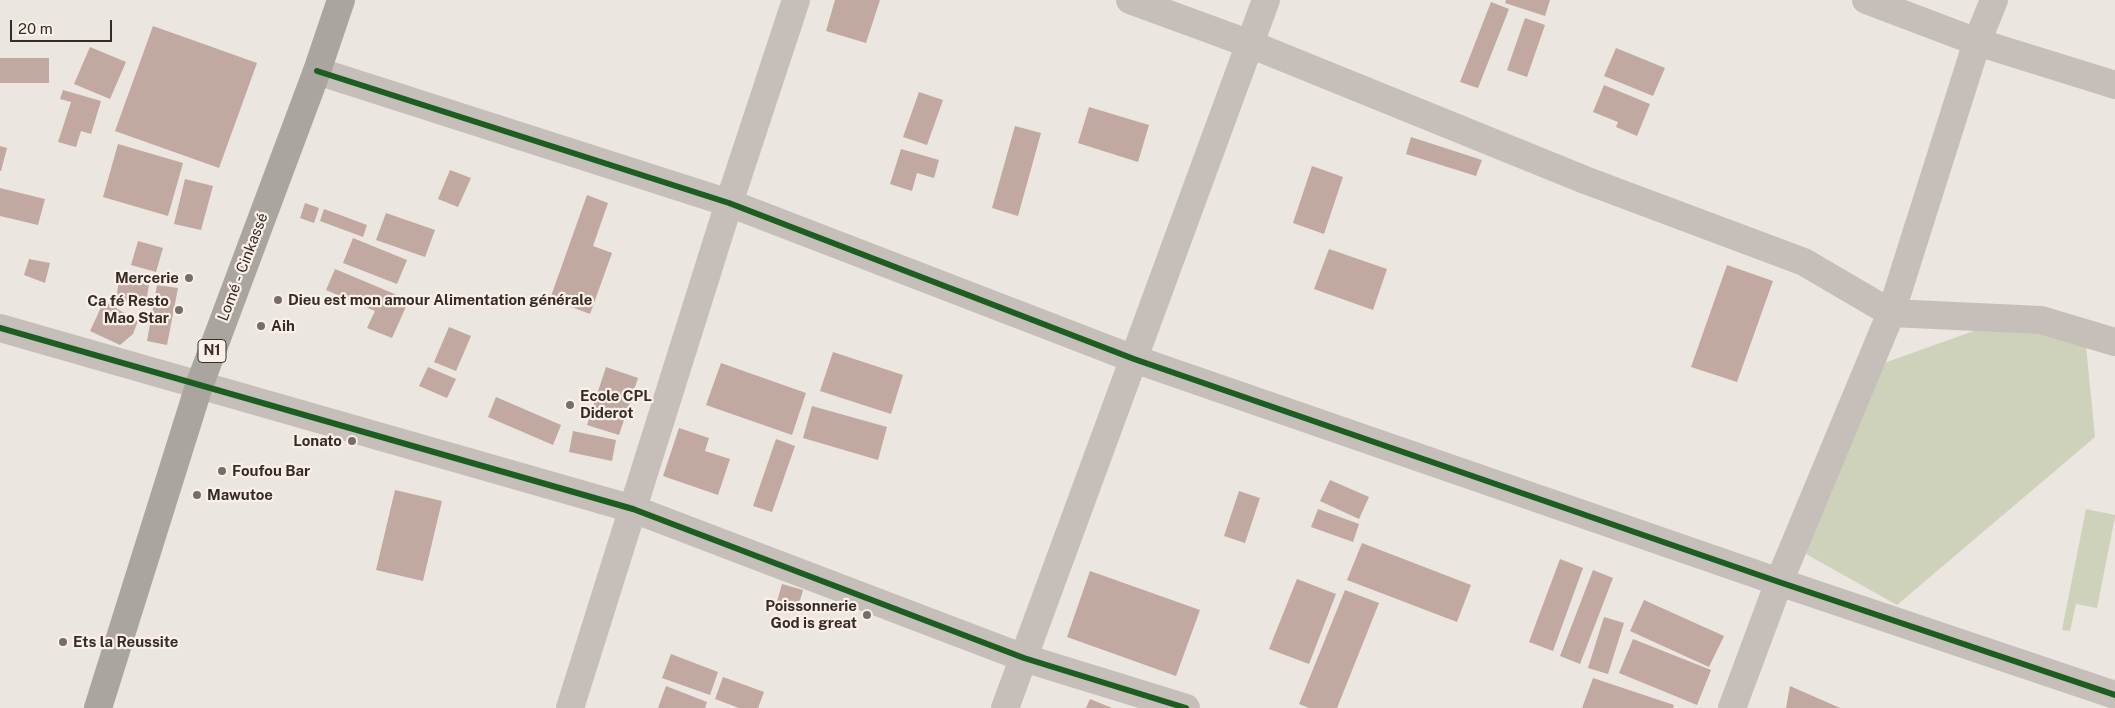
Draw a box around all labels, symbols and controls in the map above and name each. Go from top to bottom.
scale bar [12,10,115,42]
text: 20 m [18,20,53,37]
street label: Lomé - Cinkassé [214,210,272,324]
place label: Mercerie [115,269,179,287]
marker: Mercerie [183,272,195,284]
place label: Dieu est mon amour Alimentation générale [288,291,592,309]
place label: Ca fé Resto Mao Star [87,292,169,327]
marker: Dieu est mon amour Alimentation générale [272,294,284,306]
marker: Ca fé Resto Mao Star [173,304,185,316]
place label: Aih [271,317,295,335]
marker: Aih [255,320,267,332]
road number: N1 [198,340,226,362]
place label: Ecole CPL Diderot [580,387,652,422]
marker: Ecole CPL Diderot [564,399,576,411]
place label: Lonato [293,432,342,450]
marker: Lonato [346,435,358,447]
place label: Foufou Bar [232,462,310,480]
marker: Foufou Bar [216,465,228,477]
place label: Mawutoe [207,486,273,504]
marker: Mawutoe [191,489,203,501]
place label: Poissonnerie God is great [765,597,857,632]
marker: Poissonnerie God is great [861,609,873,621]
place label: Ets la Reussite [73,633,179,651]
marker: Ets la Reussite [57,636,69,648]

